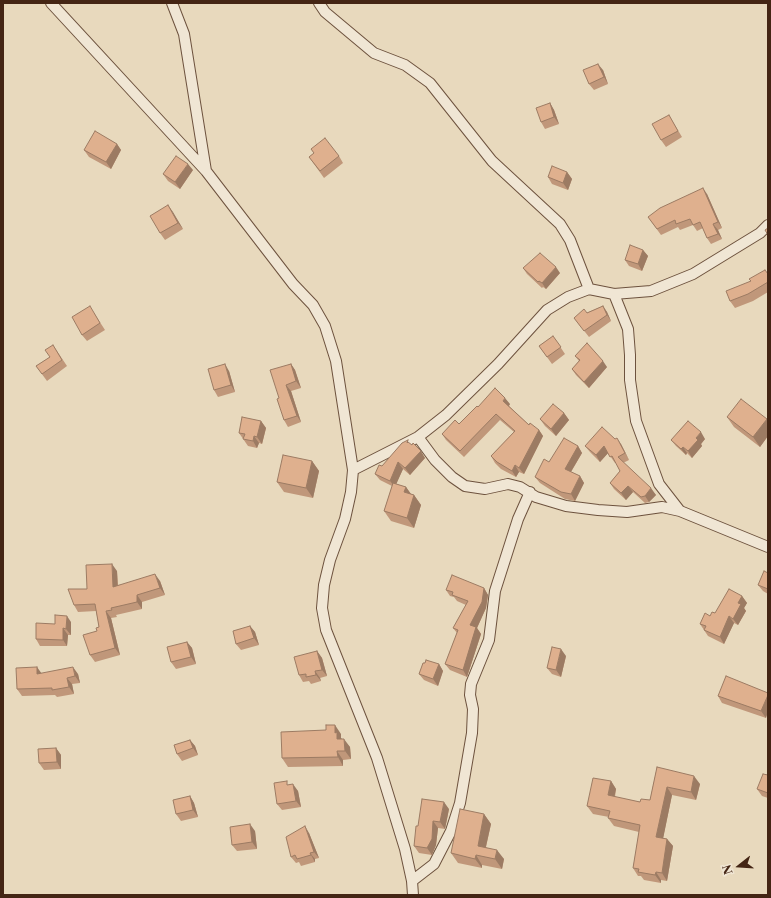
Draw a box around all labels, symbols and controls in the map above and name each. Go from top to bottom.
north arrow [719,846,759,886]
text: N [719,863,736,876]

